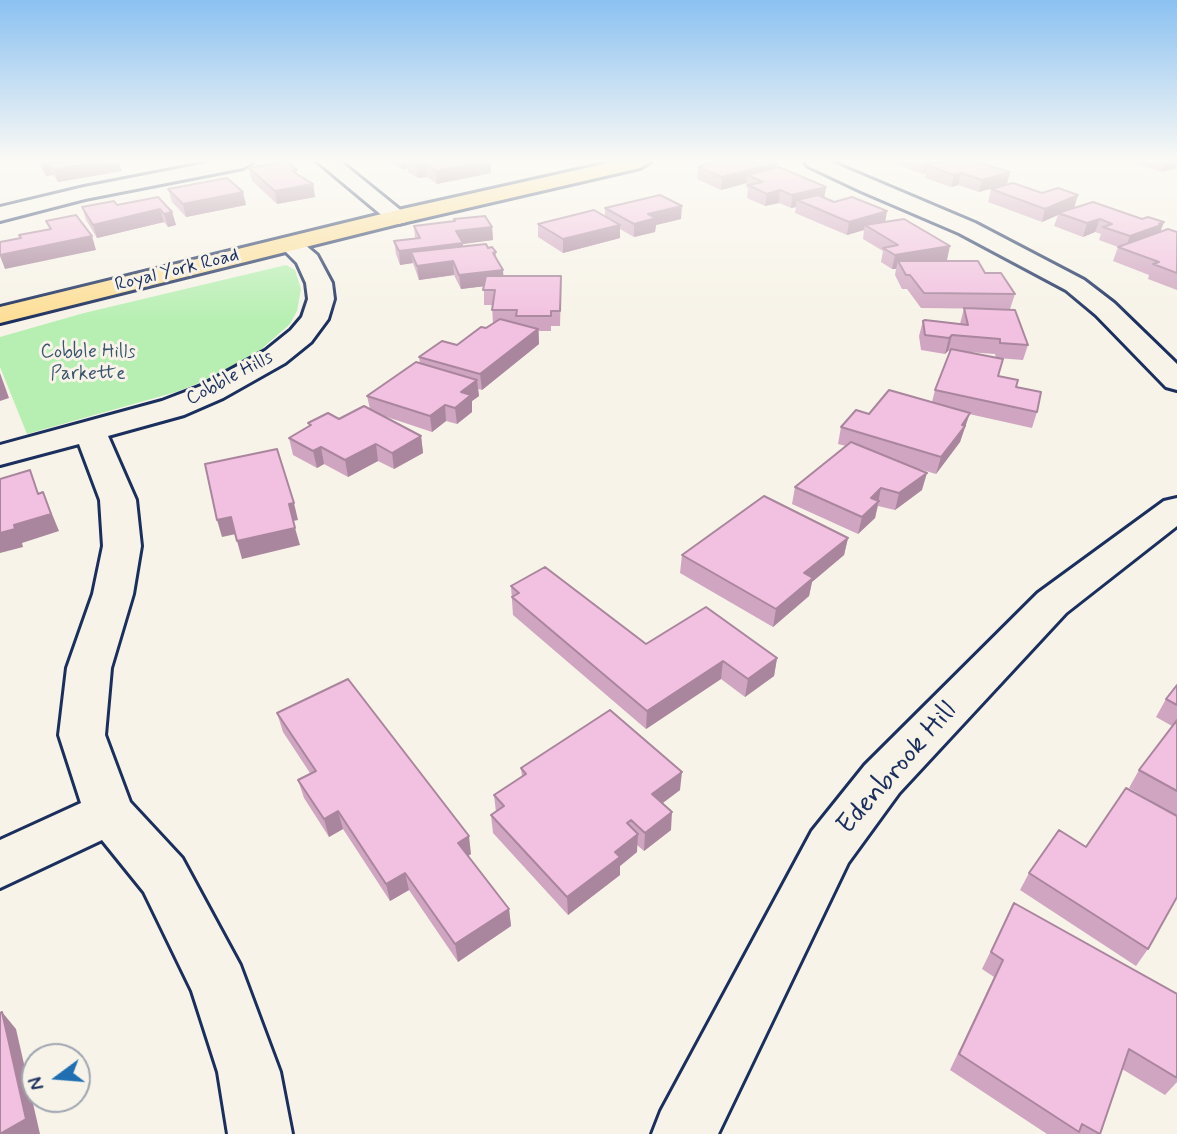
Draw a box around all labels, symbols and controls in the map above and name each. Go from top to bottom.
street label: Royal York Road [113,245,241,297]
park label: Cobble Hills Parkette [40,342,136,386]
street label: Cobble Hills [183,347,277,411]
street label: Edenbrook Hill [831,695,965,843]
north arrow [21,1043,91,1113]
text: N [23,1074,51,1093]

